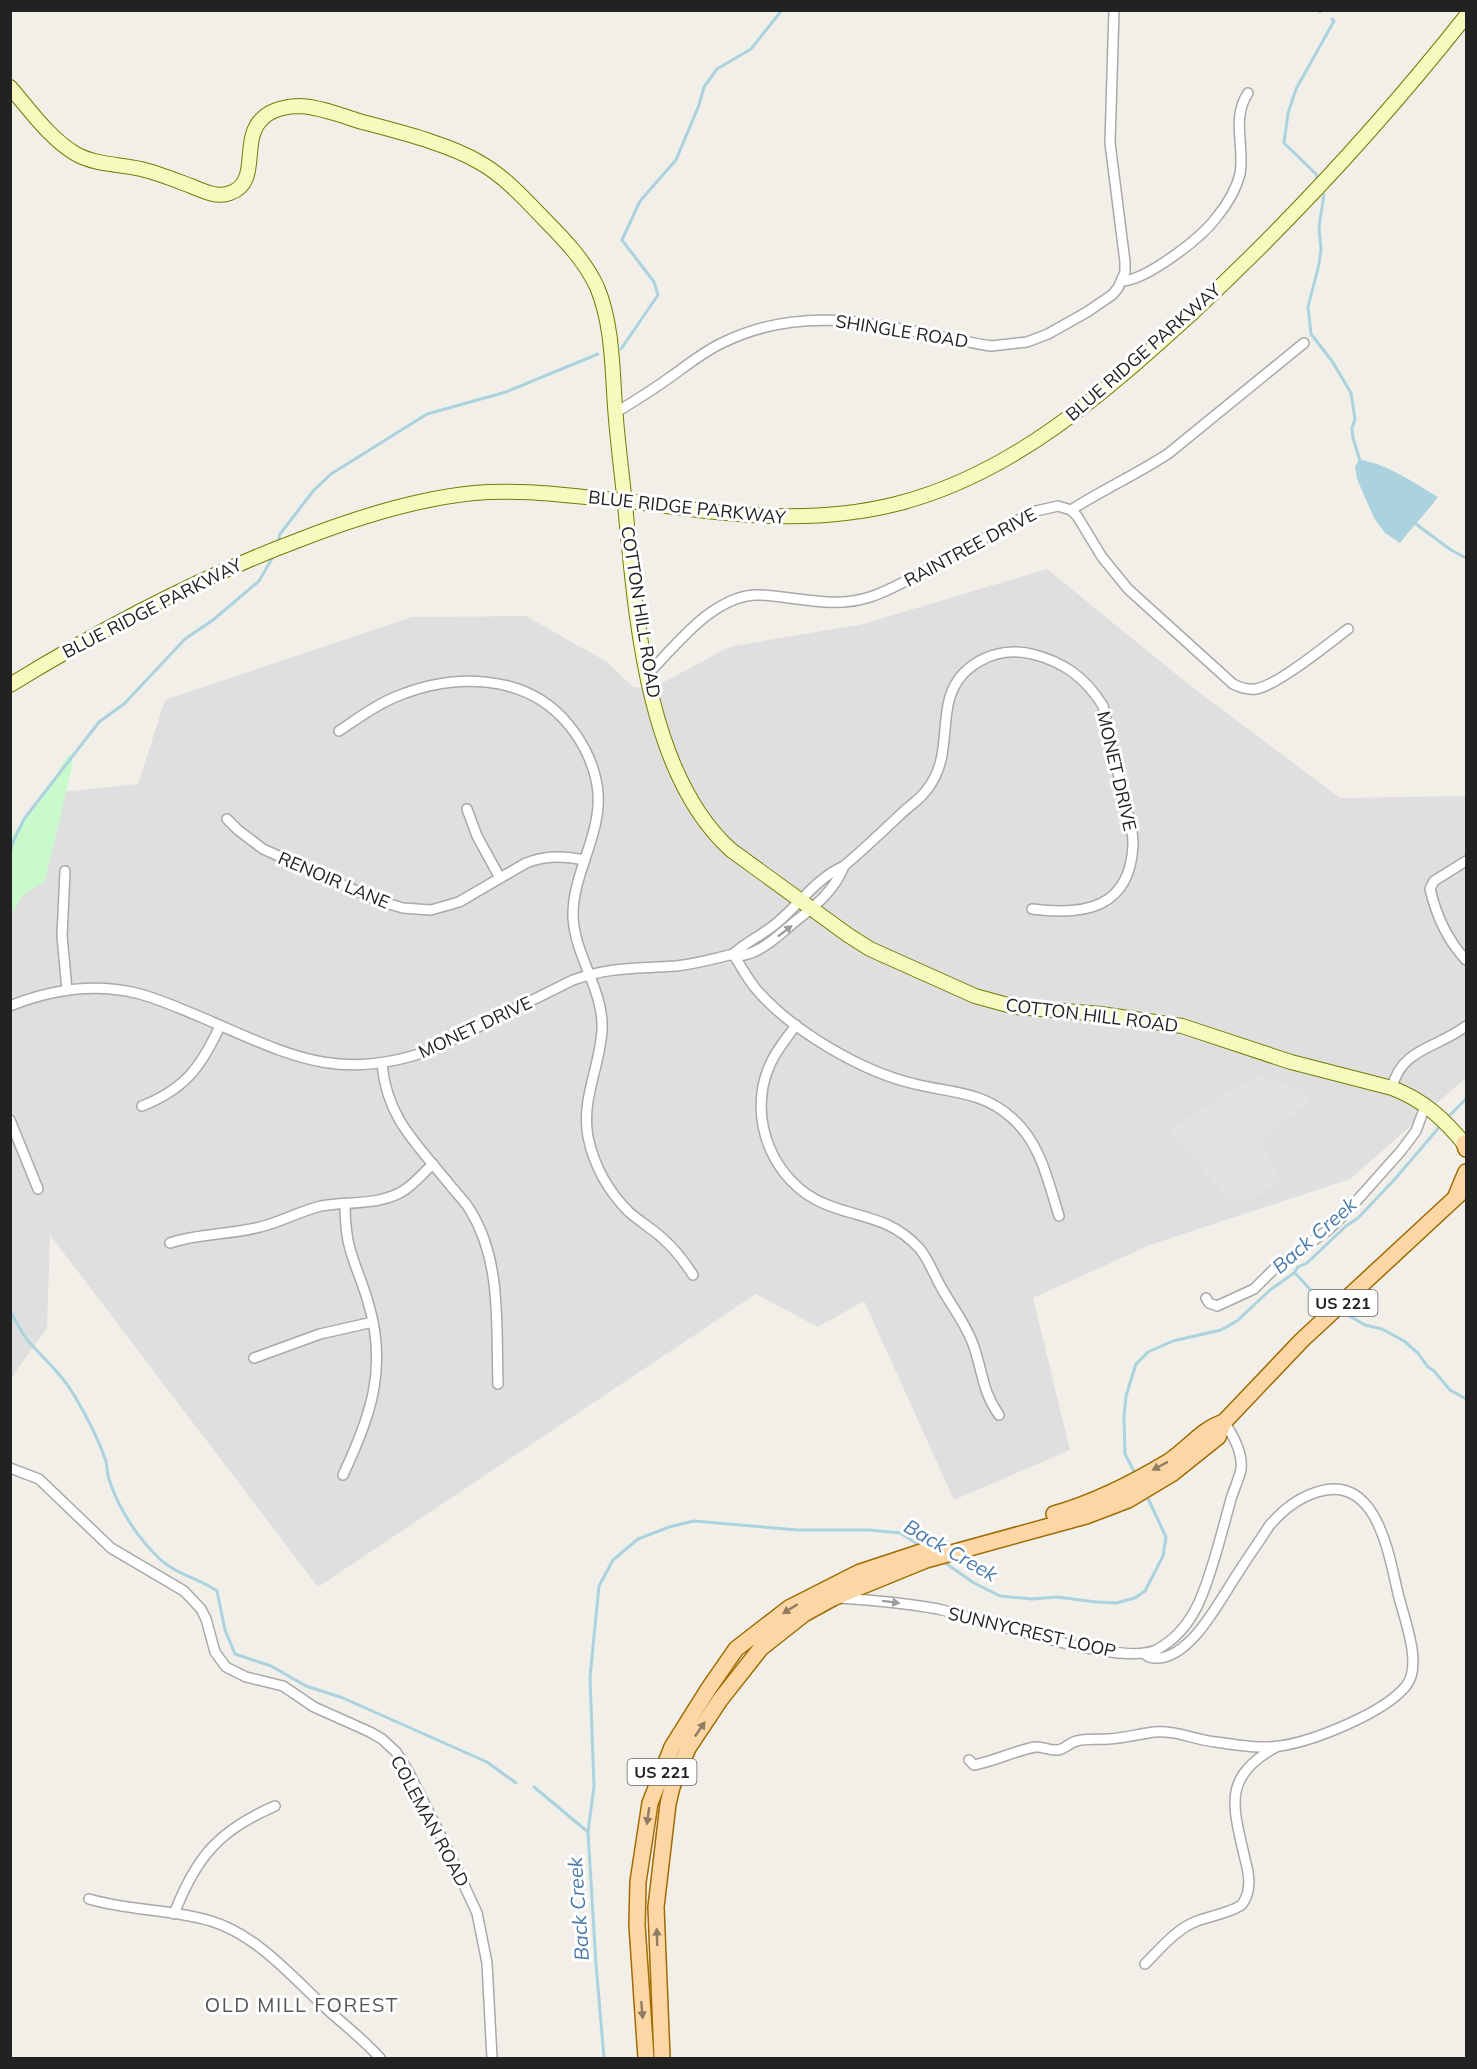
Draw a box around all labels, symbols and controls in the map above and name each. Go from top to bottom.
street label: BLUE RIDGE PARKWAY [1061,278,1226,426]
street label: SHINGLE ROAD [834,309,970,353]
street label: BLUE RIDGE PARKWAY [587,485,788,529]
street label: RAINTREE DRIVE [900,502,1040,592]
street label: COTTON HILL ROAD [616,524,666,700]
street label: BLUE RIDGE PARKWAY [58,552,247,663]
street label: MONET DRIVE [1092,709,1142,833]
street label: RENOIR LANE [275,846,393,914]
one-way arrow [777,925,792,937]
street label: MONET DRIVE [415,991,535,1063]
street label: COTTON HILL ROAD [1004,993,1180,1037]
water label: Back Creek [1267,1191,1362,1279]
road number: US 221 [1308,1290,1378,1316]
one-way arrow [1151,1461,1168,1471]
water label: Back Creek [900,1513,1003,1587]
one-way arrow [882,1597,901,1607]
street label: SUNNYCREST LOOP [946,1601,1118,1663]
one-way arrow [782,1603,798,1614]
one-way arrow [694,1721,705,1737]
street label: COLEMAN ROAD [386,1751,474,1891]
road number: US 221 [628,1759,696,1785]
one-way arrow [643,1807,652,1826]
water label: Back Creek [562,1856,594,1962]
one-way arrow [652,1928,661,1947]
district label: OLD MILL FOREST [205,1992,399,2017]
one-way arrow [638,2001,647,2020]

